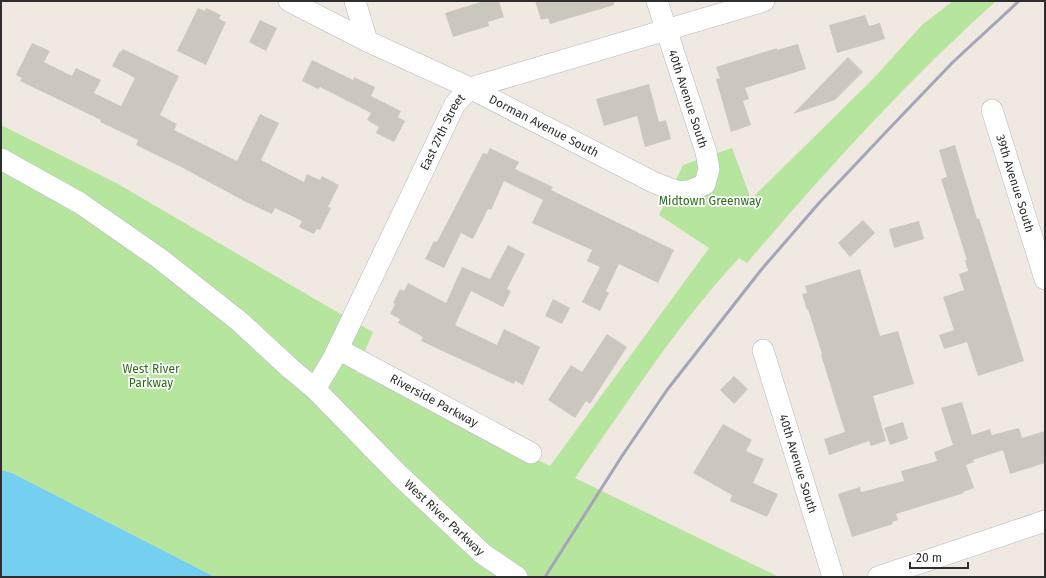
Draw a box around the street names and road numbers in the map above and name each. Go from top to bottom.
street label: 40th Avenue South [666,48,710,150]
street label: East 27th Street [417,90,468,173]
street label: Dorman Avenue South [487,92,601,160]
street label: 39th Avenue South [993,133,1037,234]
street label: Riverside Parkway [388,371,480,430]
street label: 40th Avenue South [776,413,820,515]
street label: West River Parkway [401,477,487,559]

